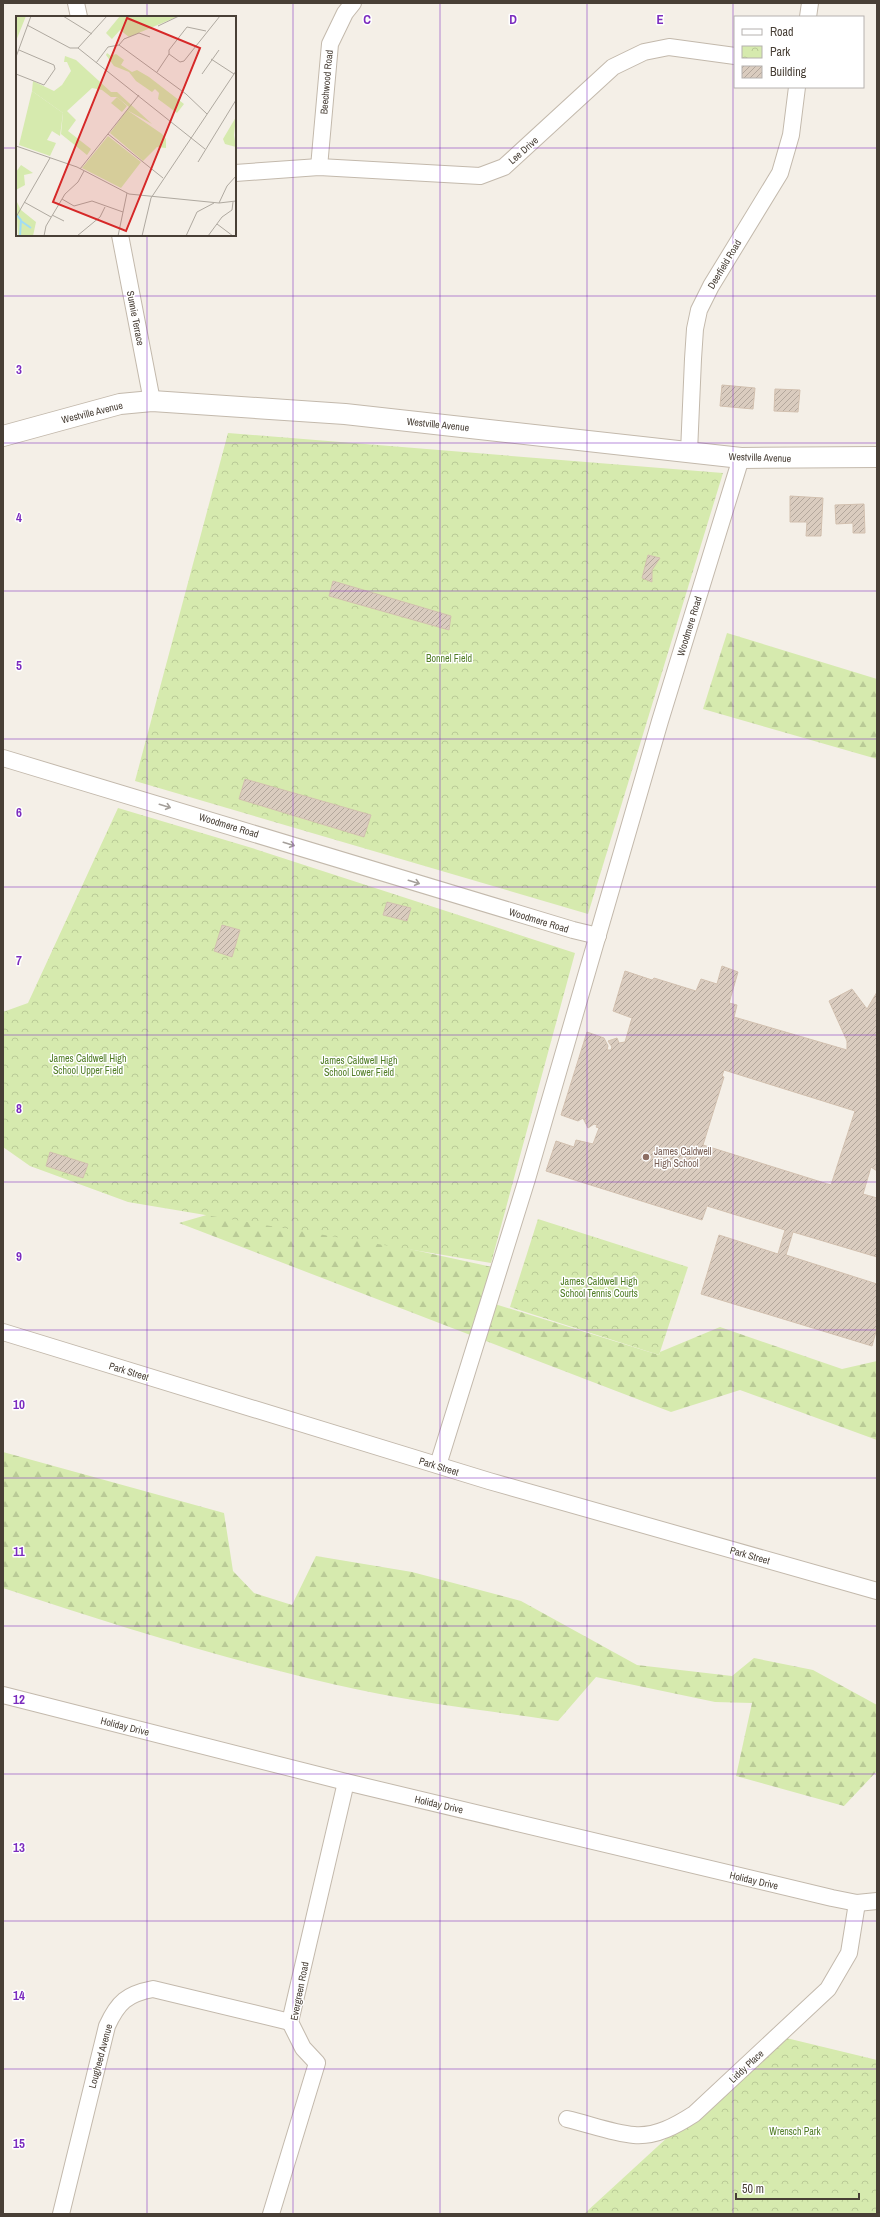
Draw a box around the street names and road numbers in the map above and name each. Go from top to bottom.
street label: Beechwood Road [317,49,336,115]
street label: Lee Drive [506,134,541,167]
street label: Deerfield Road [705,237,744,291]
street label: Sunnie Terrace [124,290,147,347]
street label: Westville Avenue [60,398,124,426]
street label: Westville Avenue [406,415,470,434]
street label: Westville Avenue [728,450,792,465]
street label: Woodmere Road [674,595,705,658]
street label: Woodmere Road [197,810,260,841]
street label: Woodmere Road [507,905,570,936]
street label: Park Street [107,1359,151,1384]
street label: Park Street [417,1454,461,1479]
street label: Park Street [728,1544,772,1568]
street label: Holiday Drive [99,1714,151,1739]
street label: Holiday Drive [413,1793,465,1817]
street label: Holiday Drive [728,1869,780,1893]
street label: Evergreen Road [287,1961,312,2022]
street label: Lougheed Avenue [86,2022,115,2090]
street label: Liddy Place [726,2047,767,2086]

